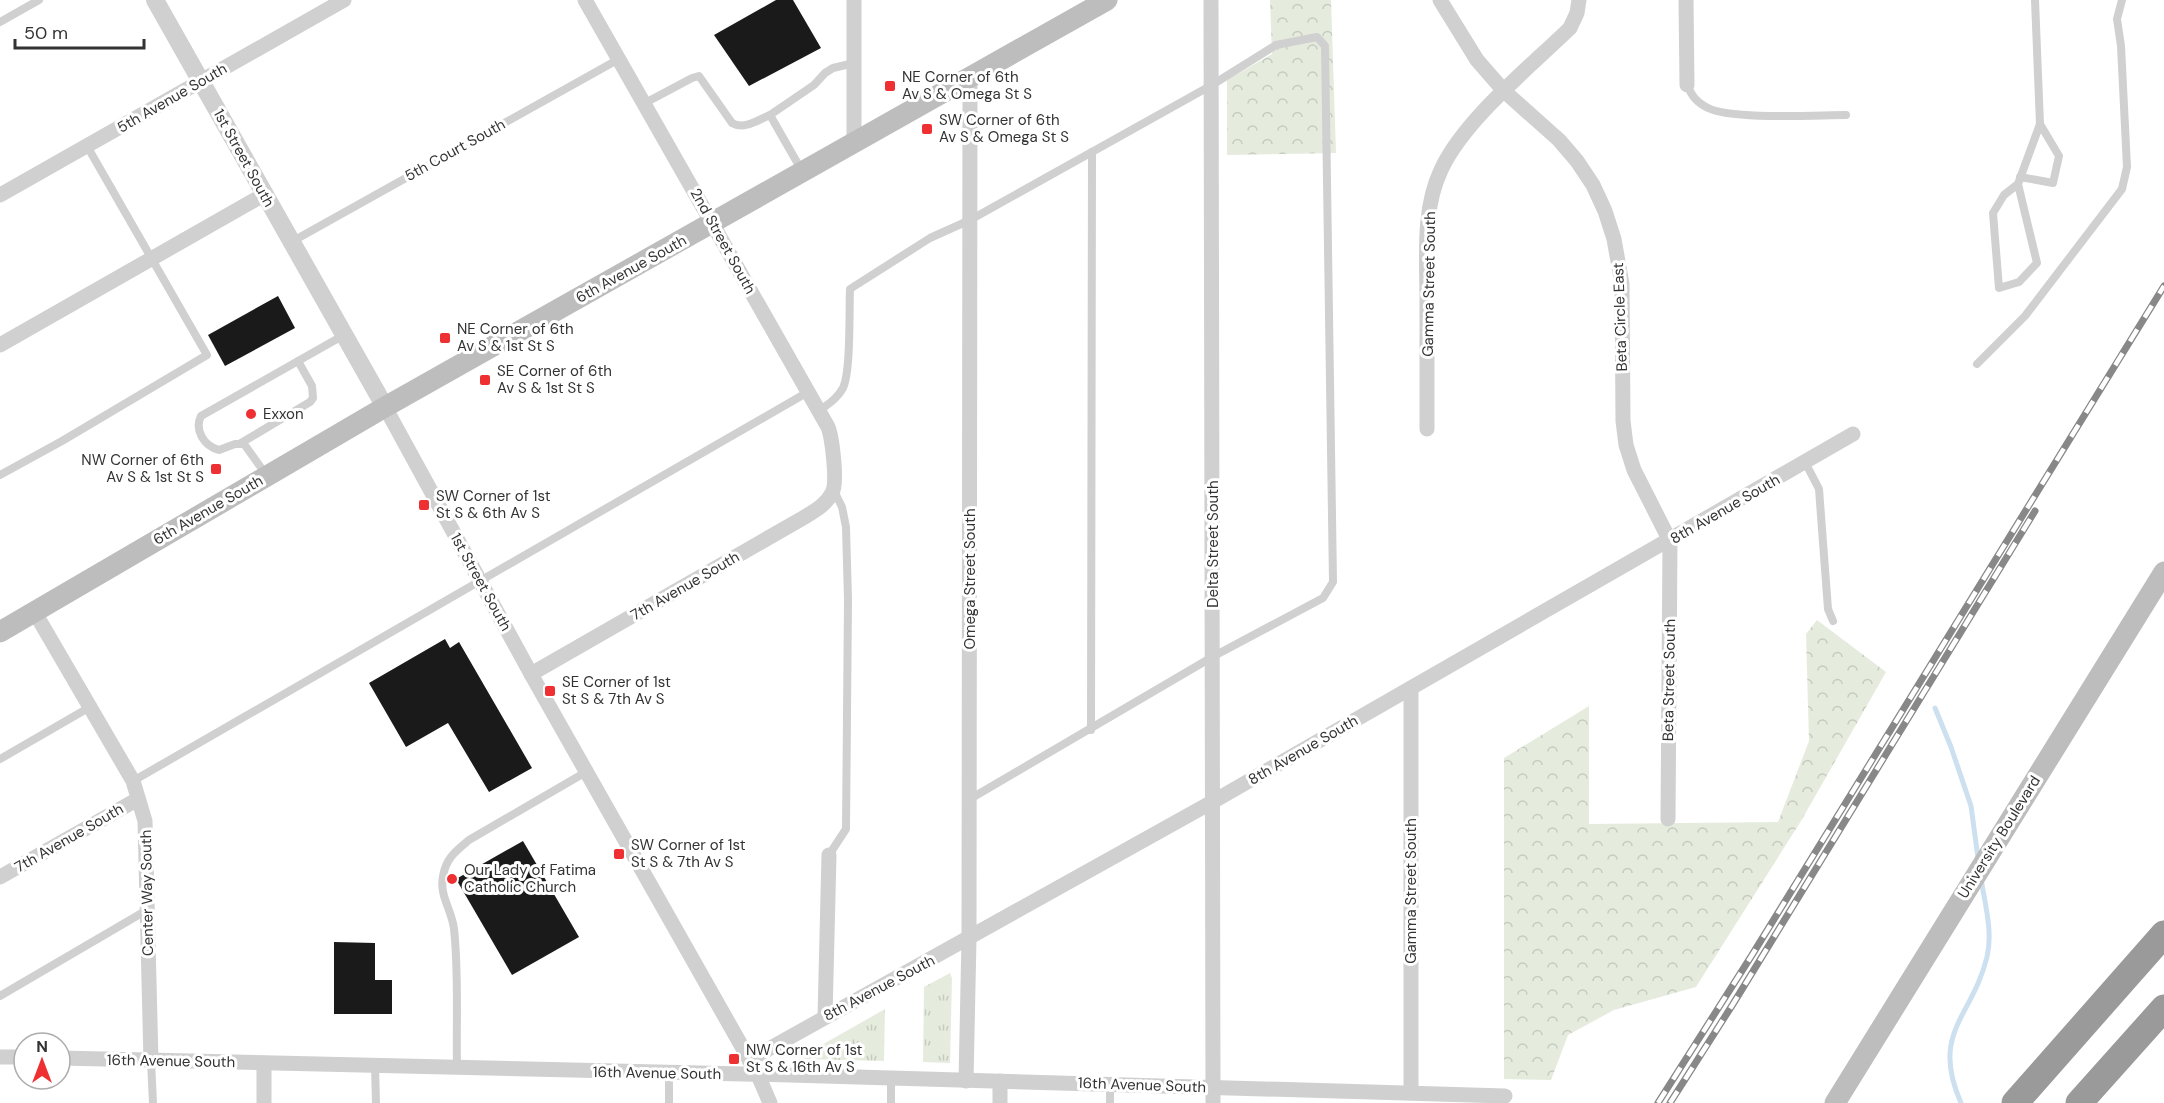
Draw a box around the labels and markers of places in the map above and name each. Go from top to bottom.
place label: NE Corner of 6th Av S & Omega St S [902,67,1032,104]
marker: NE Corner of 6th Av S & Omega St S [883,79,897,93]
place label: SW Corner of 6th Av S & Omega St S [939,110,1069,147]
marker: SW Corner of 6th Av S & Omega St S [920,122,934,136]
place label: NE Corner of 6th Av S & 1st St S [457,319,574,356]
marker: NE Corner of 6th Av S & 1st St S [438,331,452,345]
place label: SE Corner of 6th Av S & 1st St S [497,361,612,398]
marker: SE Corner of 6th Av S & 1st St S [478,373,492,387]
place label: Exxon [263,404,304,424]
marker: Exxon [244,407,258,421]
place label: NW Corner of 6th Av S & 1st St S [81,450,204,487]
marker: NW Corner of 6th Av S & 1st St S [209,462,223,476]
place label: SW Corner of 1st St S & 6th Av S [436,486,551,523]
marker: SW Corner of 1st St S & 6th Av S [417,498,431,512]
place label: SE Corner of 1st St S & 7th Av S [562,672,671,709]
marker: SE Corner of 1st St S & 7th Av S [543,684,557,698]
place label: SW Corner of 1st St S & 7th Av S [631,835,746,872]
marker: SW Corner of 1st St S & 7th Av S [612,847,626,861]
place label: Our Lady of Fatima Catholic Church [464,860,596,897]
marker: Our Lady of Fatima Catholic Church [445,872,459,886]
place label: NW Corner of 1st St S & 16th Av S [746,1040,863,1077]
marker: NW Corner of 1st St S & 16th Av S [727,1052,741,1066]

